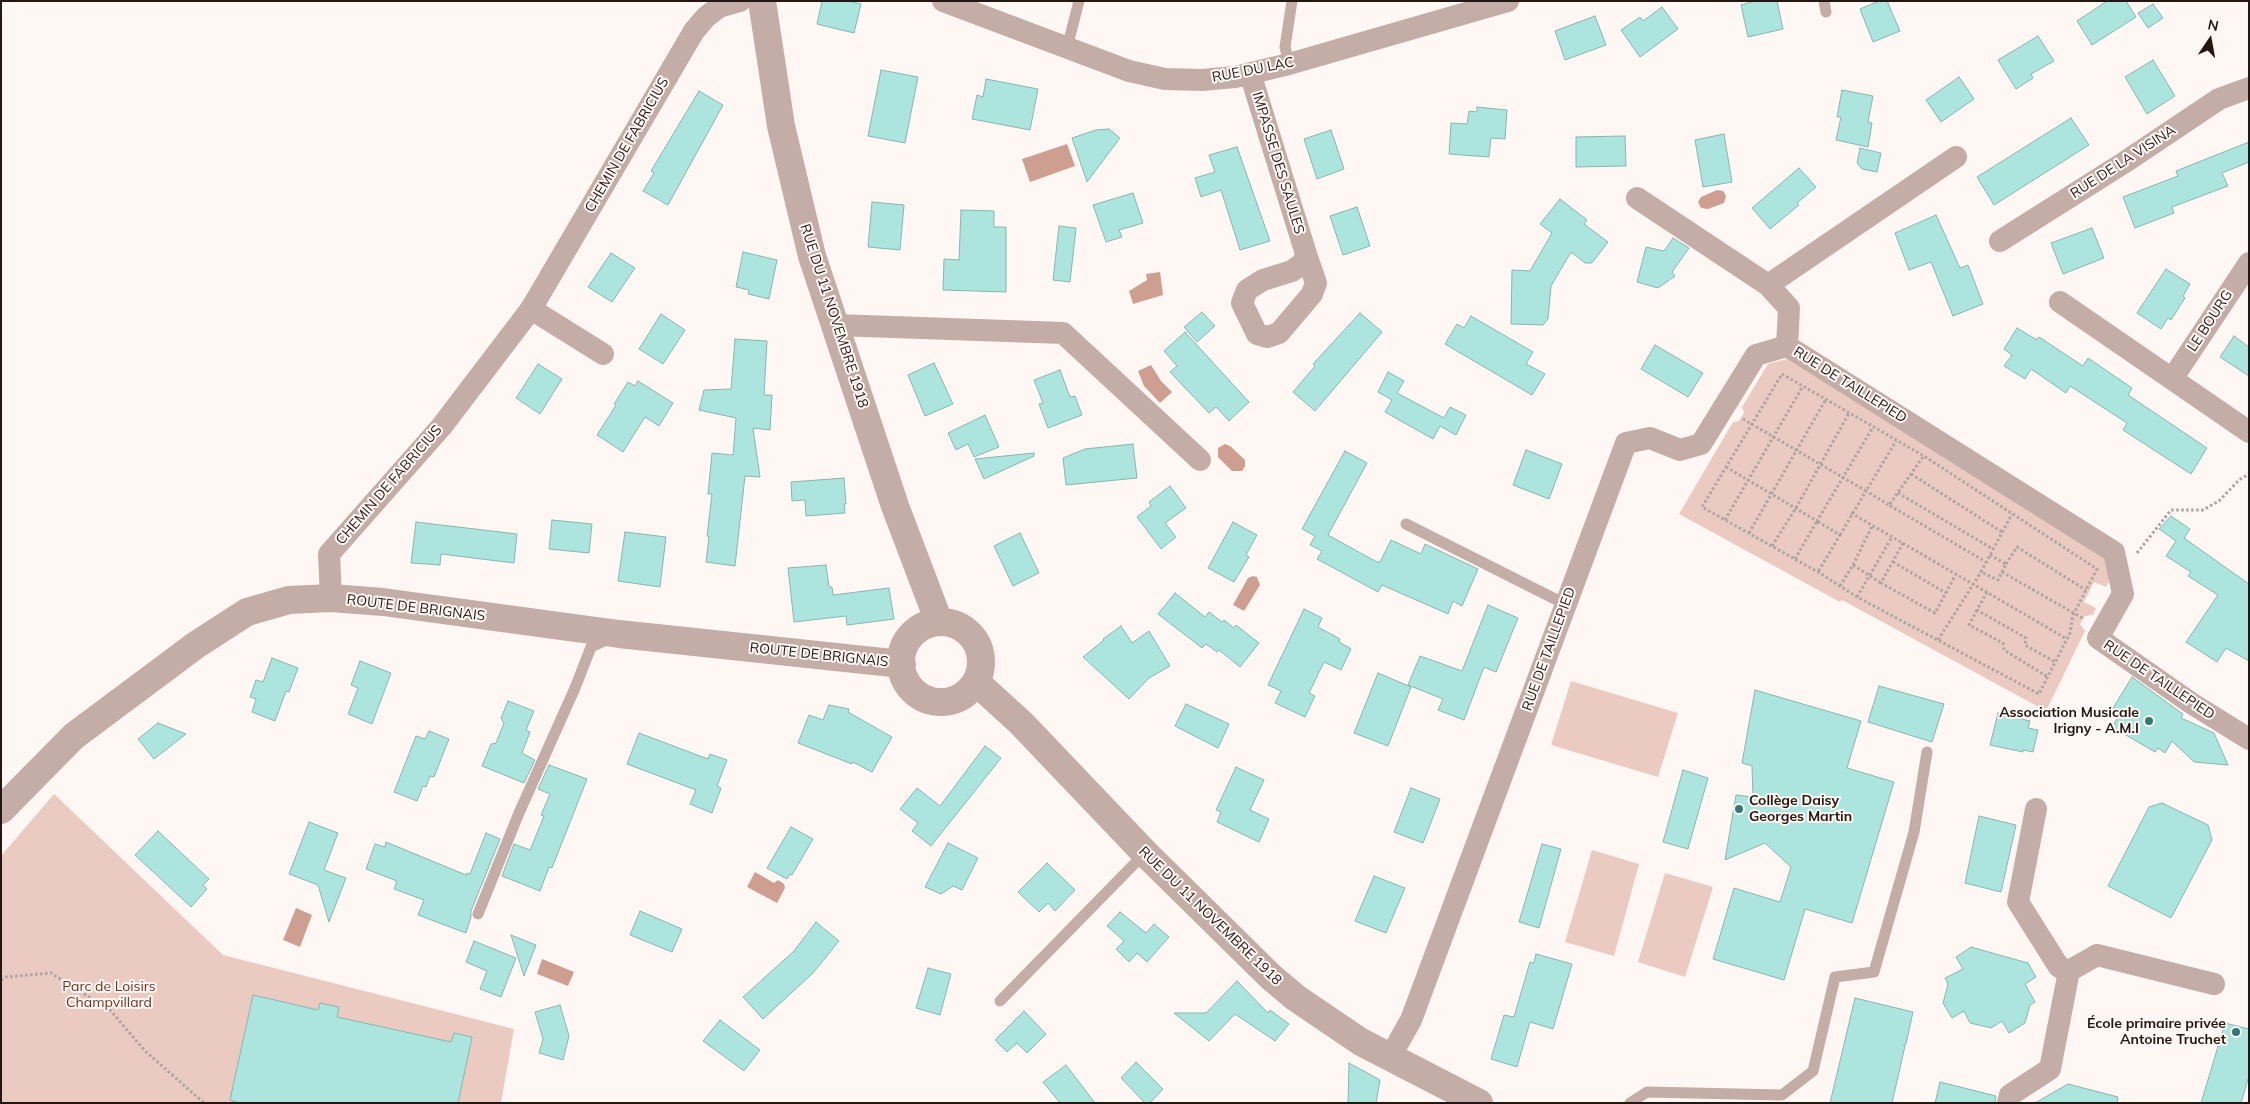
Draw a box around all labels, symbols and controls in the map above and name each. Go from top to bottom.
north arrow [2185,15,2235,65]
text: N [2206,15,2220,35]
street label: RUE DU LAC [1211,54,1295,86]
street label: CHEMIN DE FABRICIUS [581,75,673,215]
street label: IMPASSE DES SAULES [1248,90,1308,236]
street label: RUE DE LA VISINA [2067,122,2179,202]
street label: RUE DU 11 NOVEMBRE 1918 [796,222,872,410]
street label: LE BOURG [2184,287,2236,355]
street label: RUE DE TAILLEPIED [1790,343,1910,427]
street label: CHEMIN DE FABRICIUS [332,422,446,548]
street label: RUE DE TAILLEPIED [1519,585,1579,713]
street label: ROUTE DE BRIGNAIS [346,591,486,625]
street label: RUE DE TAILLEPIED [2100,637,2218,723]
street label: ROUTE DE BRIGNAIS [749,639,889,671]
place label: Association Musicale Irigny - A.M.I [1999,705,2139,738]
marker: Association Musicale Irigny - A.M.I [2143,715,2155,727]
place label: Collège Daisy Georges Martin [1749,793,1852,826]
marker: Collège Daisy Georges Martin [1733,803,1745,815]
street label: RUE DU 11 NOVEMBRE 1918 [1135,843,1285,989]
park label: Parc de Loisirs Champvillard [62,979,156,1012]
place label: École primaire privée Antoine Truchet [2087,1016,2226,1048]
marker: École primaire privée Antoine Truchet [2230,1026,2242,1038]

